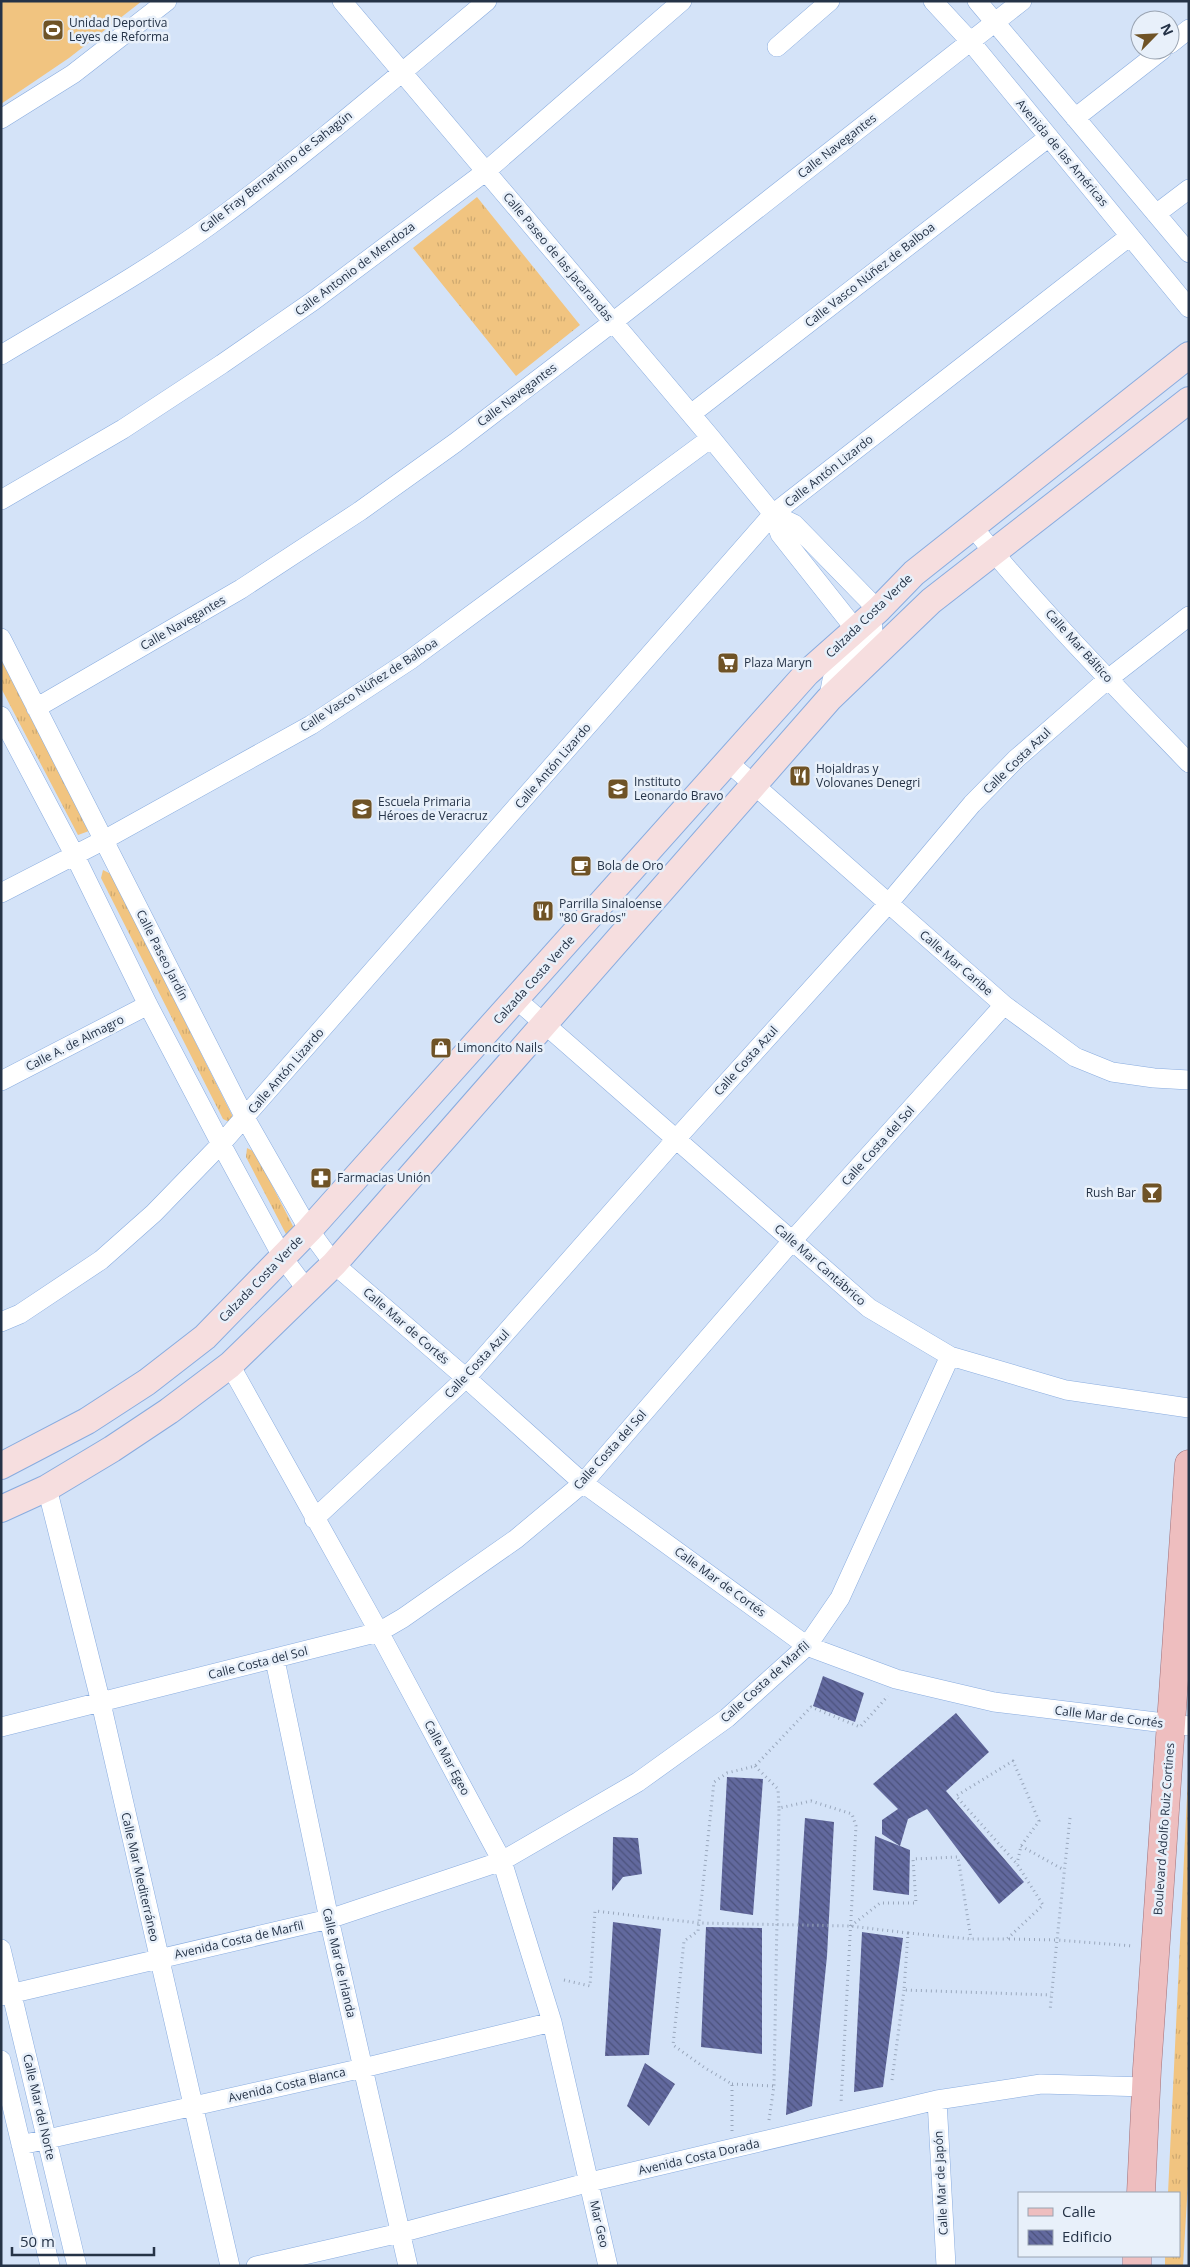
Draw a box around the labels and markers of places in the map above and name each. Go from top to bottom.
place label: Unidad Deportiva Leyes de Reforma [69,14,169,45]
sports icon: Unidad Deportiva Leyes de Reforma [41,18,65,42]
supermarket icon: Plaza Maryn [716,651,740,675]
place label: Plaza Maryn [744,654,812,671]
place label: Hojaldras y Volovanes Denegri [816,760,920,791]
restaurant icon: Hojaldras y Volovanes Denegri [788,764,812,788]
place label: Instituto Leonardo Bravo [634,773,723,804]
school or university icon: Instituto Leonardo Bravo [606,777,630,801]
place label: Escuela Primaria Héroes de Veracruz [378,793,488,824]
school or university icon: Escuela Primaria Héroes de Veracruz [350,797,374,821]
cafe icon: Bola de Oro [569,854,593,878]
place label: Bola de Oro [597,857,663,874]
place label: Parrilla Sinaloense "80 Grados" [559,895,662,926]
restaurant icon: Parrilla Sinaloense "80 Grados" [531,899,555,923]
shop icon: Limoncito Nails [429,1036,453,1060]
place label: Limoncito Nails [457,1039,543,1056]
pharmacy icon: Farmacias Unión [309,1166,333,1190]
place label: Farmacias Unión [337,1169,431,1186]
bar icon: Rush Bar [1140,1181,1164,1205]
place label: Rush Bar [1086,1184,1136,1201]

